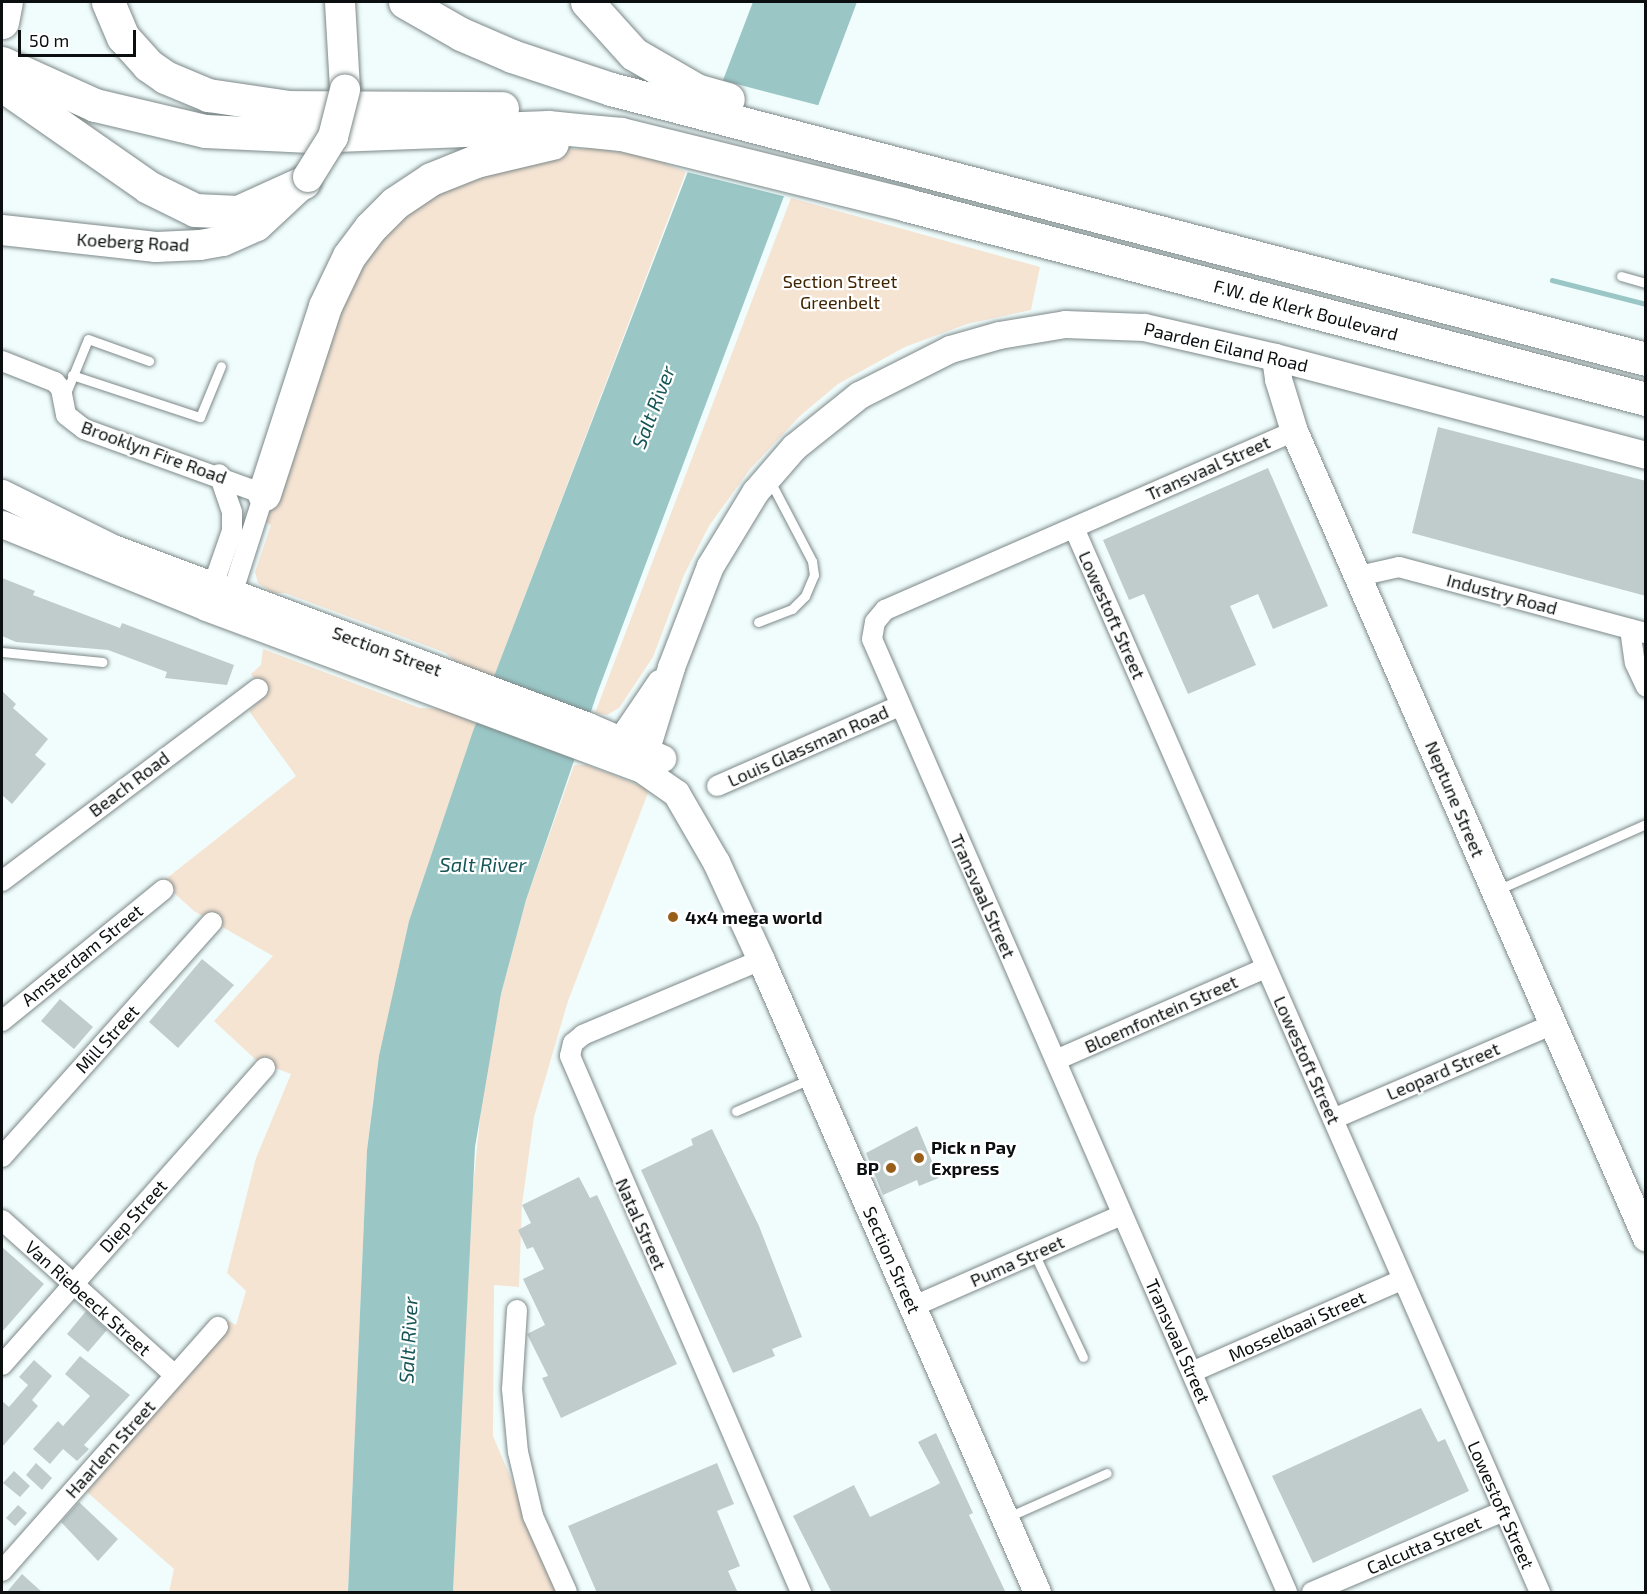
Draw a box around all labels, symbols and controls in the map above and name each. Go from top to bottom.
scale bar [21,18,140,56]
text: 50 m [29,29,69,51]
street label: Koeberg Road [76,228,190,256]
park label: Section Street Greenbelt [783,271,897,314]
street label: F.W. de Klerk Boulevard [1211,275,1401,345]
street label: Paarden Eiland Road [1142,318,1310,376]
water label: Salt River [626,362,680,452]
street label: Brooklyn Fire Road [78,416,230,488]
street label: Transvaal Street [1142,431,1274,505]
street label: Lowestoft Street [1074,548,1150,682]
street label: Industry Road [1444,569,1560,619]
street label: Section Street [329,621,445,681]
street label: Louis Glassman Road [724,701,892,791]
street label: Neptune Street [1421,738,1489,860]
street label: Beach Road [84,747,174,821]
street label: Transvaal Street [946,830,1020,962]
water label: Salt River [440,852,526,876]
street label: Amsterdam Street [17,900,147,1010]
place label: 4x4 mega world [685,906,823,928]
marker: 4x4 mega world [666,910,680,924]
street label: Bloemfontein Street [1081,971,1241,1057]
street label: Lowestoft Street [1269,993,1345,1127]
street label: Mill Street [71,1000,143,1078]
street label: Leopard Street [1383,1037,1503,1105]
place label: Pick n Pay Express [931,1137,1016,1180]
marker: Pick n Pay Express [912,1151,926,1165]
place label: BP [856,1157,879,1179]
marker: BP [884,1161,898,1175]
street label: Diep Street [95,1175,171,1257]
street label: Natal Street [611,1175,671,1273]
street label: Section Street [859,1203,925,1317]
street label: Puma Street [967,1231,1067,1291]
street label: Van Riebeeck Street [21,1236,155,1360]
street label: Transvaal Street [1141,1275,1215,1407]
street label: Mosselbaai Street [1225,1286,1369,1366]
water label: Salt River [394,1296,422,1384]
street label: Haarlem Street [61,1396,159,1502]
street label: Lowestoft Street [1463,1438,1539,1572]
street label: Calcutta Street [1364,1511,1484,1579]

